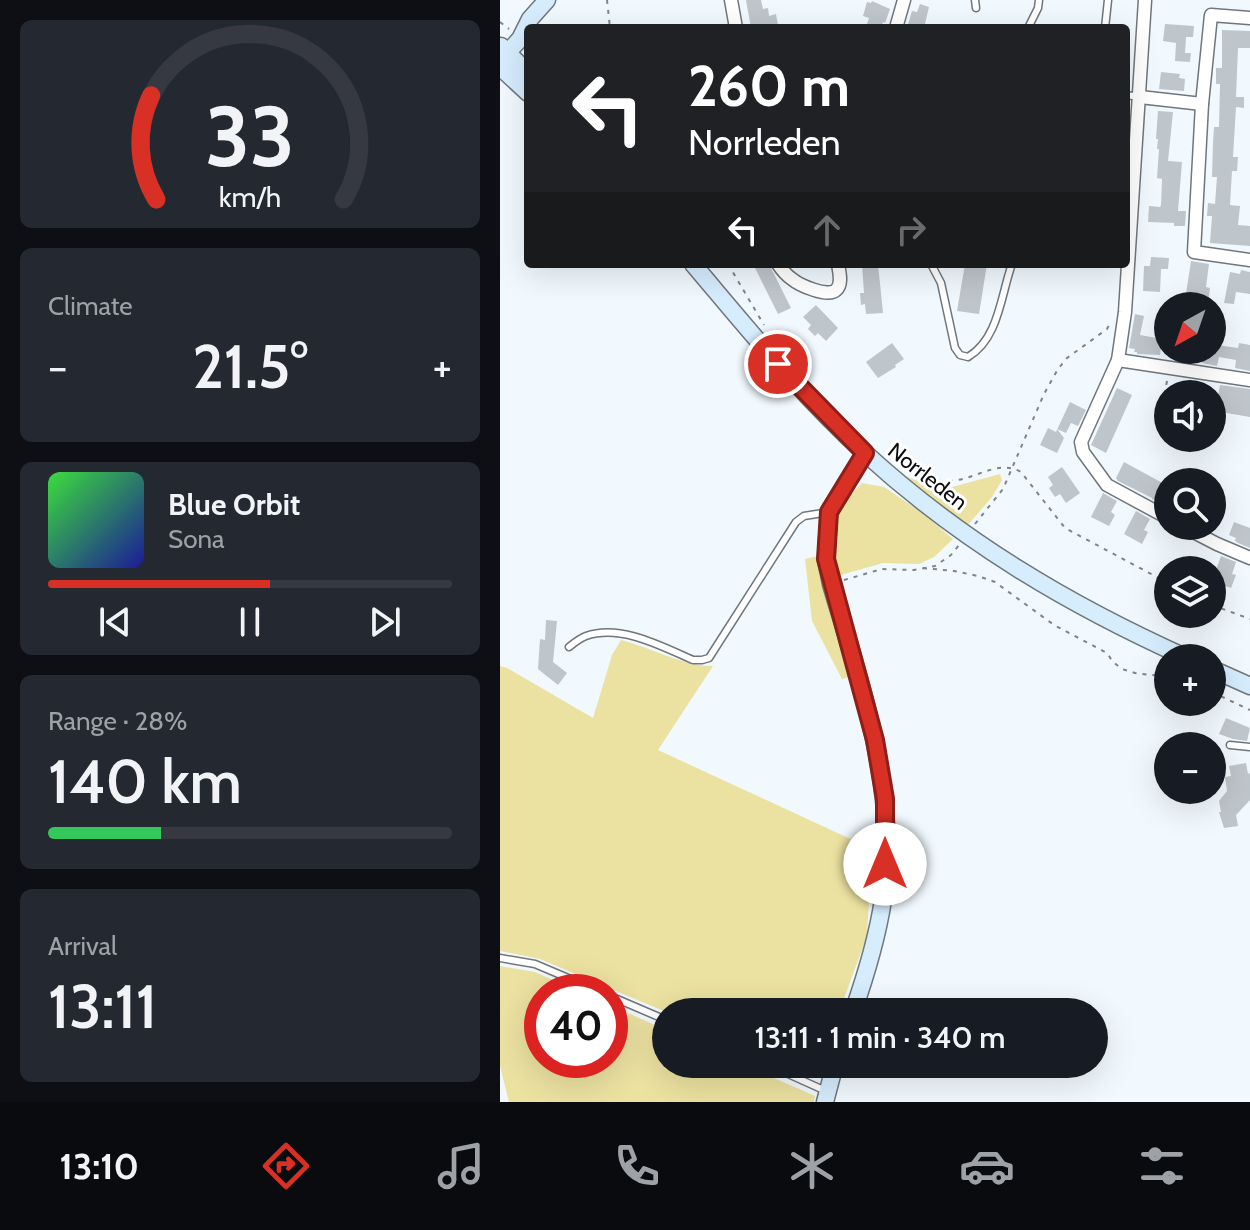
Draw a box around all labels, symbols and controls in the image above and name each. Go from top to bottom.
text: 260 m [688,52,850,120]
icon: left [556,56,660,160]
text: 33 [205,86,295,187]
text: Norrleden [688,120,841,164]
text: km/h [219,179,281,214]
icon: left [721,208,765,252]
icon: ahead [805,208,849,252]
icon: right [889,208,933,252]
text: Climate [48,290,133,322]
north arrow [1154,292,1226,364]
map controls [1154,292,1226,804]
text: 21.5° [192,330,308,403]
pin [744,330,812,398]
text: − [48,340,67,393]
text: + [433,340,452,393]
icon: arrive [756,342,800,386]
button: sound [1154,380,1226,452]
street label: Norrleden [883,437,973,516]
button: search [1154,468,1226,540]
text: Blue Orbit [168,486,300,523]
text: Sona [168,523,225,555]
button: layers [1154,556,1226,628]
icon: previous [93,600,137,644]
icon: pause [228,600,272,644]
icon: next [363,600,407,644]
button: + [1154,644,1226,716]
text: Range · 28% [48,705,187,737]
button: − [1154,732,1226,804]
text: 140 km [48,745,242,818]
position arrow [843,822,927,906]
text: Arrival [48,930,117,962]
text: 13:11 [48,970,157,1043]
speed limit sign: 40 [524,974,628,1078]
text: 13:11 · 1 min · 340 m [755,1019,1005,1056]
icon: directions [258,1138,314,1194]
icon: music [433,1138,489,1194]
icon: phone [609,1138,665,1194]
icon: climate [784,1138,840,1194]
icon: car [959,1138,1015,1194]
icon: filters [1134,1138,1190,1194]
text: 13:10 [60,1144,139,1188]

